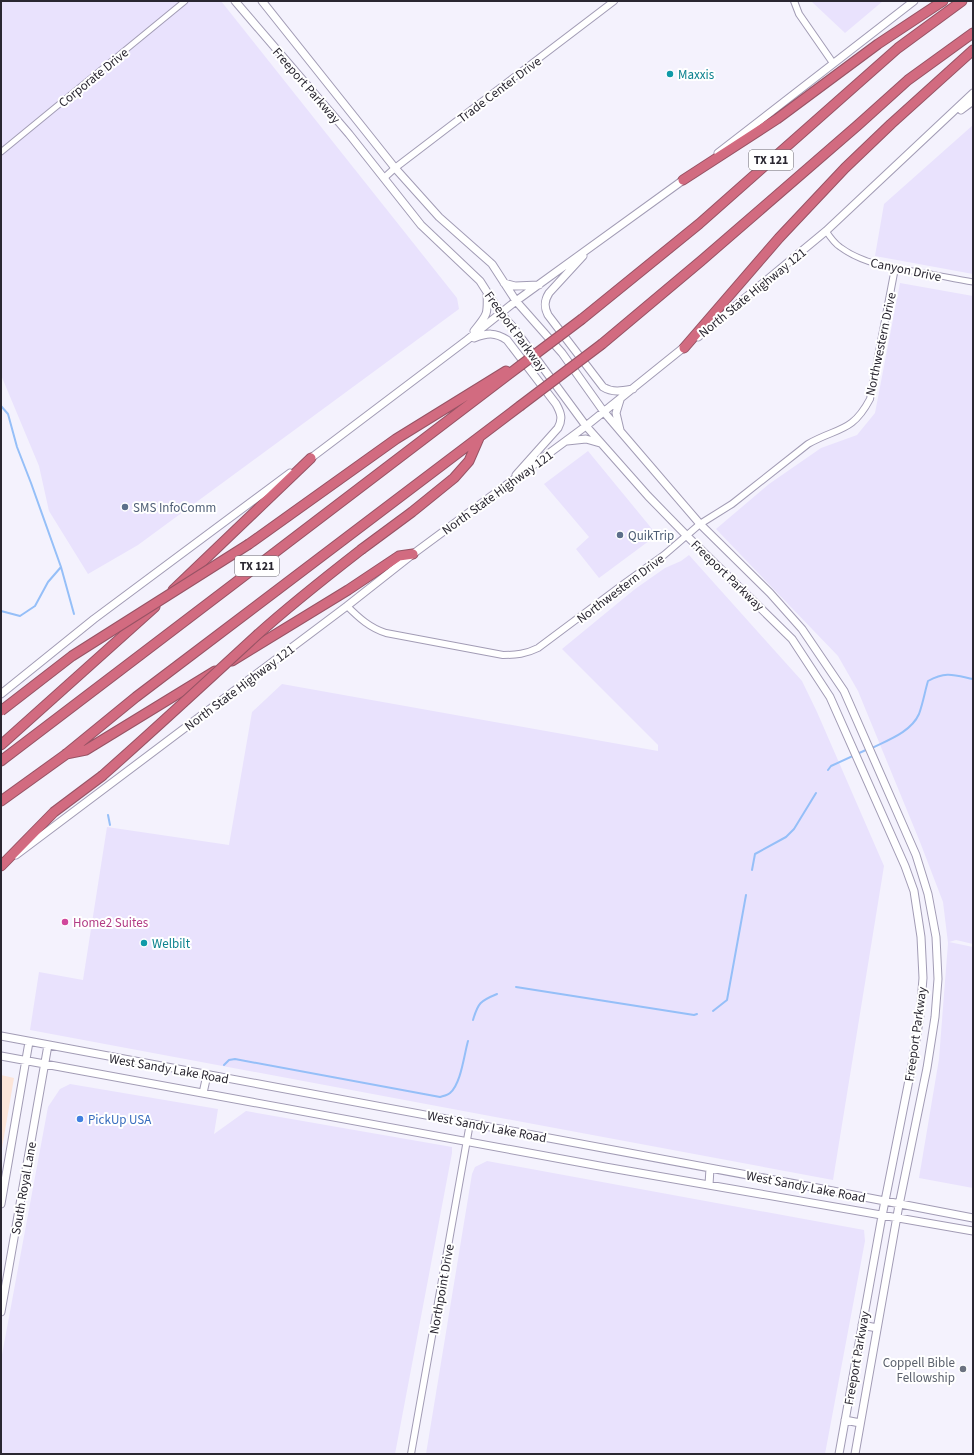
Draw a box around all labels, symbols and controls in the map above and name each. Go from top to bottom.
street label: Corporate Drive [55,44,132,112]
street label: Freeport Parkway [268,44,344,128]
street label: Trade Center Drive [454,52,545,127]
place label: Maxxis [678,66,715,84]
marker: Maxxis [665,69,675,79]
road number: TX 121 [749,150,793,170]
street label: North State Highway 121 [695,244,810,342]
street label: Canyon Drive [869,254,943,286]
street label: Freeport Parkway [480,288,550,375]
street label: Northwestern Drive [861,291,901,398]
street label: North State Highway 121 [438,446,557,539]
place label: SMS InfoComm [133,499,216,517]
marker: SMS InfoComm [120,502,130,512]
place label: QuikTrip [628,527,674,545]
marker: QuikTrip [615,530,625,540]
street label: Freeport Parkway [687,536,768,615]
street label: Northwestern Drive [573,550,668,628]
road number: TX 121 [235,556,279,576]
street label: North State Highway 121 [181,640,298,735]
place label: Home2 Suites [73,914,149,932]
marker: Home2 Suites [60,917,70,927]
place label: Welbilt [152,935,191,953]
marker: Welbilt [139,938,149,948]
street label: Freeport Parkway [900,986,932,1083]
street label: West Sandy Lake Road [108,1050,230,1088]
street label: West Sandy Lake Road [426,1107,548,1147]
place label: PickUp USA [88,1111,152,1129]
marker: PickUp USA [75,1114,85,1124]
street label: South Royal Lane [7,1140,41,1236]
street label: West Sandy Lake Road [745,1167,867,1207]
street label: Northpoint Drive [425,1243,459,1336]
street label: Freeport Parkway [840,1310,874,1407]
place label: Coppell Bible Fellowship [883,1354,955,1387]
marker: Coppell Bible Fellowship [958,1364,968,1374]

